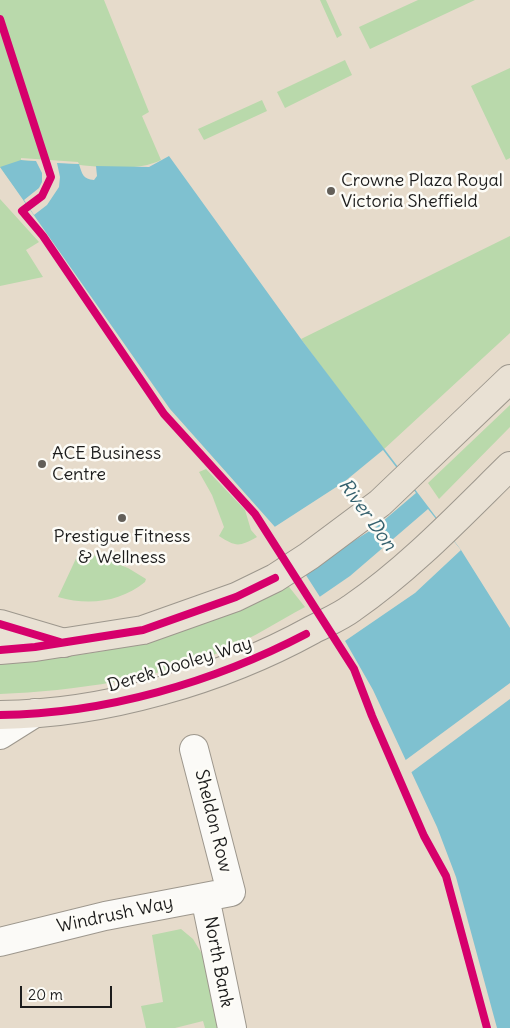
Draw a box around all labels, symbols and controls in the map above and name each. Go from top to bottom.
place label: Crowne Plaza Royal Victoria Sheffield [341,170,503,212]
marker: Crowne Plaza Royal Victoria Sheffield [325,185,337,197]
place label: ACE Business Centre [52,443,161,486]
marker: ACE Business Centre [36,458,48,470]
water label: River Don [333,475,401,555]
marker: Prestigue Fitness & Wellness [116,512,128,524]
place label: Prestigue Fitness & Wellness [54,526,190,568]
street label: Derek Dooley Way [105,633,255,697]
street label: Sheldon Row [190,767,236,875]
street label: Windrush Way [55,892,175,938]
street label: North Bank [199,915,237,1009]
scale bar [22,976,115,1008]
text: 20 m [28,985,63,1004]

